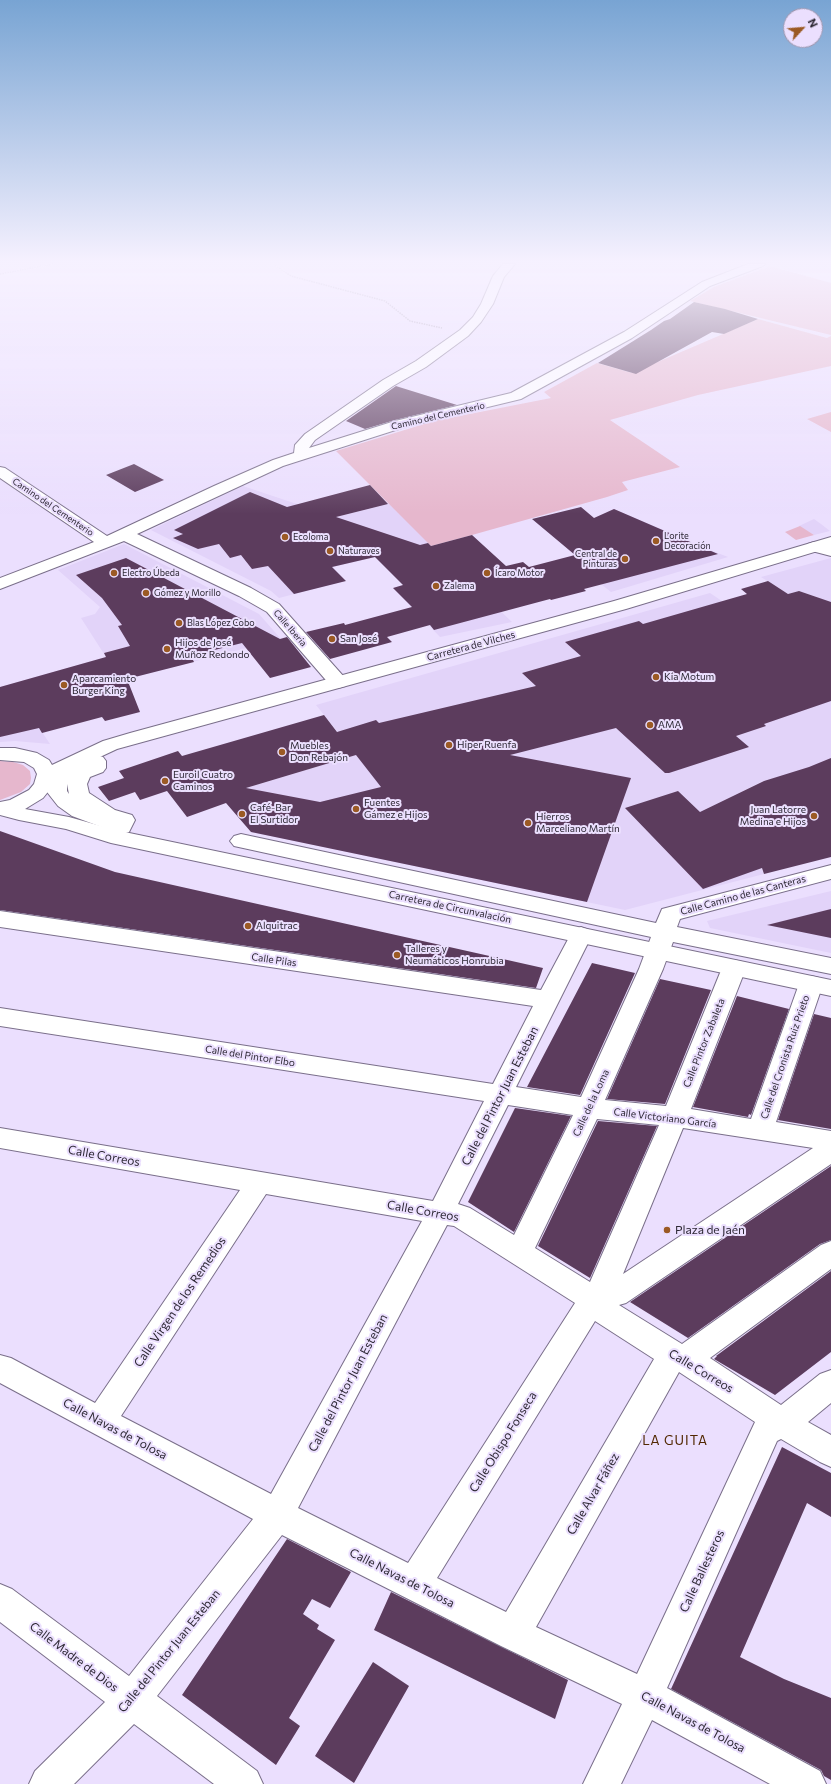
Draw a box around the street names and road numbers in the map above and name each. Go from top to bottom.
street label: Camino del Cementerio [390,400,486,432]
street label: Camino del Cementerio [10,476,96,538]
street label: Calle Iberia [271,607,309,649]
street label: Carretera de Vilches [426,628,516,664]
street label: Calle Camino de las Canteras [679,872,807,918]
street label: Carretera de Circunvalación [388,888,512,926]
street label: Calle Pilas [251,951,297,969]
street label: Calle del Cronista Ruiz Prieto [758,993,812,1121]
street label: Calle Pintor Zabaleta [681,997,727,1089]
street label: Calle del Pintor Juan Esteban [459,1024,541,1168]
street label: Calle del Pintor Elbo [204,1043,296,1069]
street label: Calle de la Loma [570,1068,612,1138]
street label: Calle Victoriano García [613,1106,717,1130]
street label: Calle Correos [67,1143,141,1169]
street label: Calle Correos [386,1198,460,1224]
street label: Calle Virgen de los Remedios [131,1234,229,1370]
street label: Calle del Pintor Juan Esteban [305,1312,391,1454]
street label: Calle Correos [666,1346,736,1396]
street label: Calle Obispo Fonseca [466,1389,540,1495]
street label: Calle Navas de Tolosa [60,1395,170,1463]
street label: Calle Alvar Fáñez [564,1451,622,1537]
street label: Calle Ballesteros [677,1527,727,1615]
street label: Calle Navas de Tolosa [347,1545,457,1611]
street label: Calle del Pintor Juan Esteban [115,1587,223,1715]
street label: Calle Madre de Dios [27,1619,121,1695]
street label: Calle Navas de Tolosa [638,1688,748,1756]

